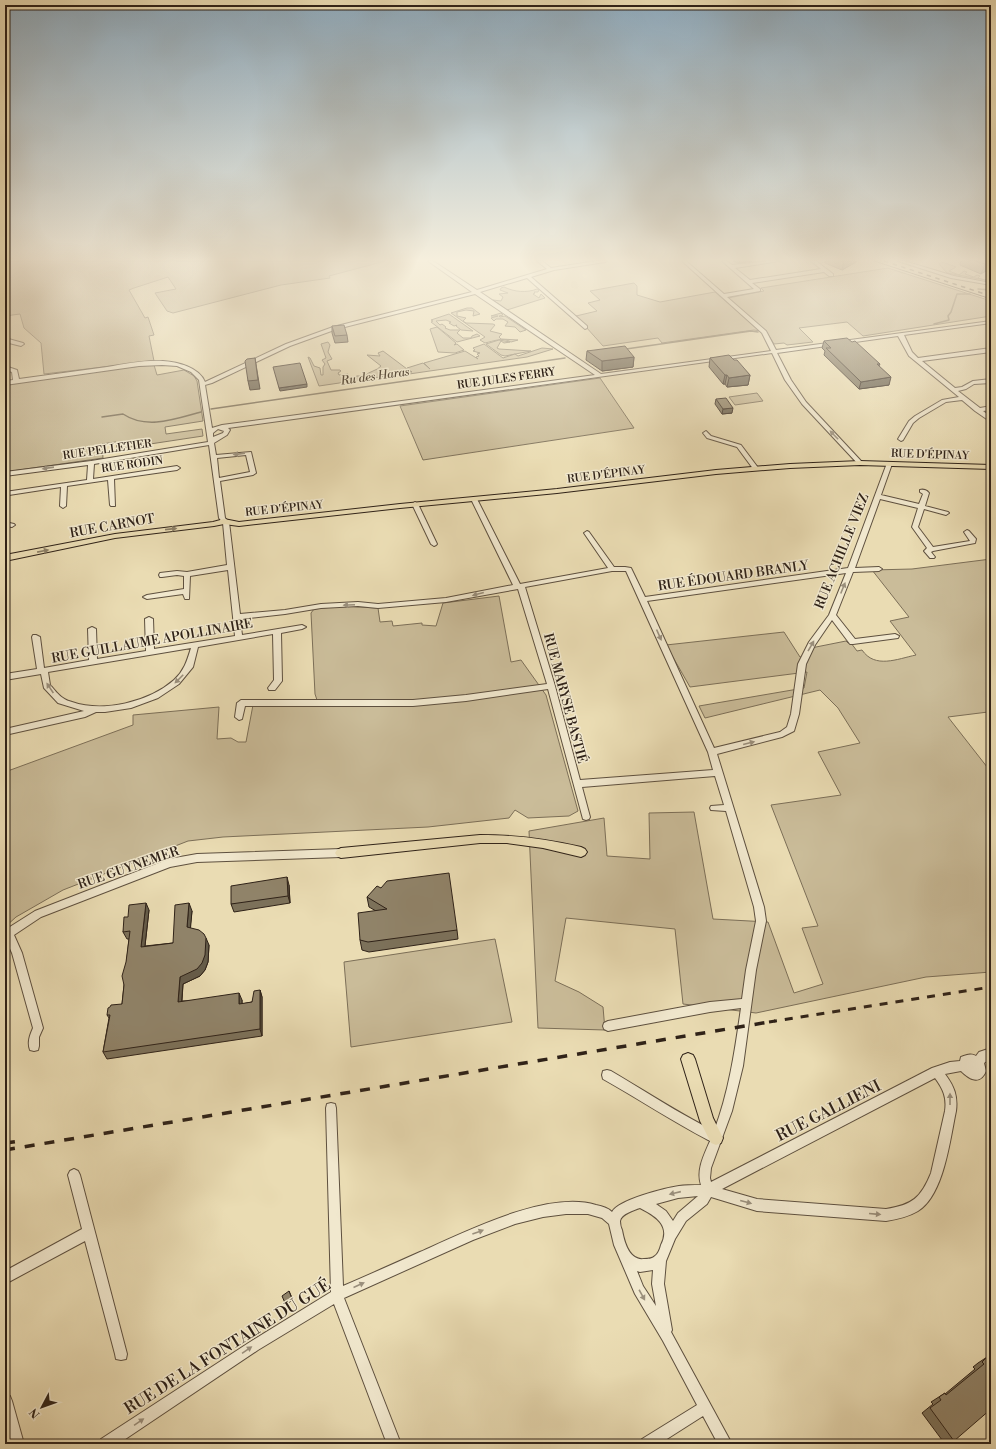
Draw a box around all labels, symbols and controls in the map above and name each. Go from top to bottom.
water label: Ru des Haras [339,364,411,389]
street label: RUE JULES FERRY [456,365,557,393]
one-way arrow [829,430,838,440]
street label: RUE PELLETIER [62,437,153,463]
street label: RUE D'ÉPINAY [891,446,970,463]
one-way arrow [233,450,246,457]
street label: RUE RODIN [100,454,165,476]
street label: RUE D'ÉPINAY [566,462,647,487]
one-way arrow [42,465,55,471]
street label: RUE ACHILLE VIEZ [811,491,872,611]
street label: RUE D'ÉPINAY [244,497,325,520]
street label: RUE CARNOT [68,511,156,541]
one-way arrow [165,526,177,532]
one-way arrow [37,547,49,553]
street label: RUE ÉDOUARD BRANLY [657,556,811,594]
one-way arrow [841,582,847,594]
one-way arrow [472,591,484,597]
one-way arrow [343,601,355,608]
street label: RUE GUILLAUME APOLLINAIRE [50,615,254,667]
one-way arrow [656,629,662,640]
street label: RUE MARYSE BASTIÉ [540,631,591,765]
one-way arrow [807,640,814,652]
one-way arrow [174,674,184,684]
one-way arrow [46,683,54,694]
one-way arrow [743,739,756,745]
street label: RUE GUYNEMER [76,843,182,893]
street label: RUE GALLIENI [773,1076,884,1146]
one-way arrow [947,1092,953,1105]
one-way arrow [668,1191,681,1197]
one-way arrow [740,1199,752,1205]
one-way arrow [869,1210,881,1217]
one-way arrow [472,1229,484,1235]
street label: RUE DE LA FONTAINE DU GUÉ [120,1273,334,1419]
one-way arrow [354,1282,365,1288]
one-way arrow [639,1289,646,1301]
one-way arrow [242,1346,252,1354]
north arrow [22,1387,62,1427]
text: N [27,1405,43,1421]
one-way arrow [134,1418,144,1426]

